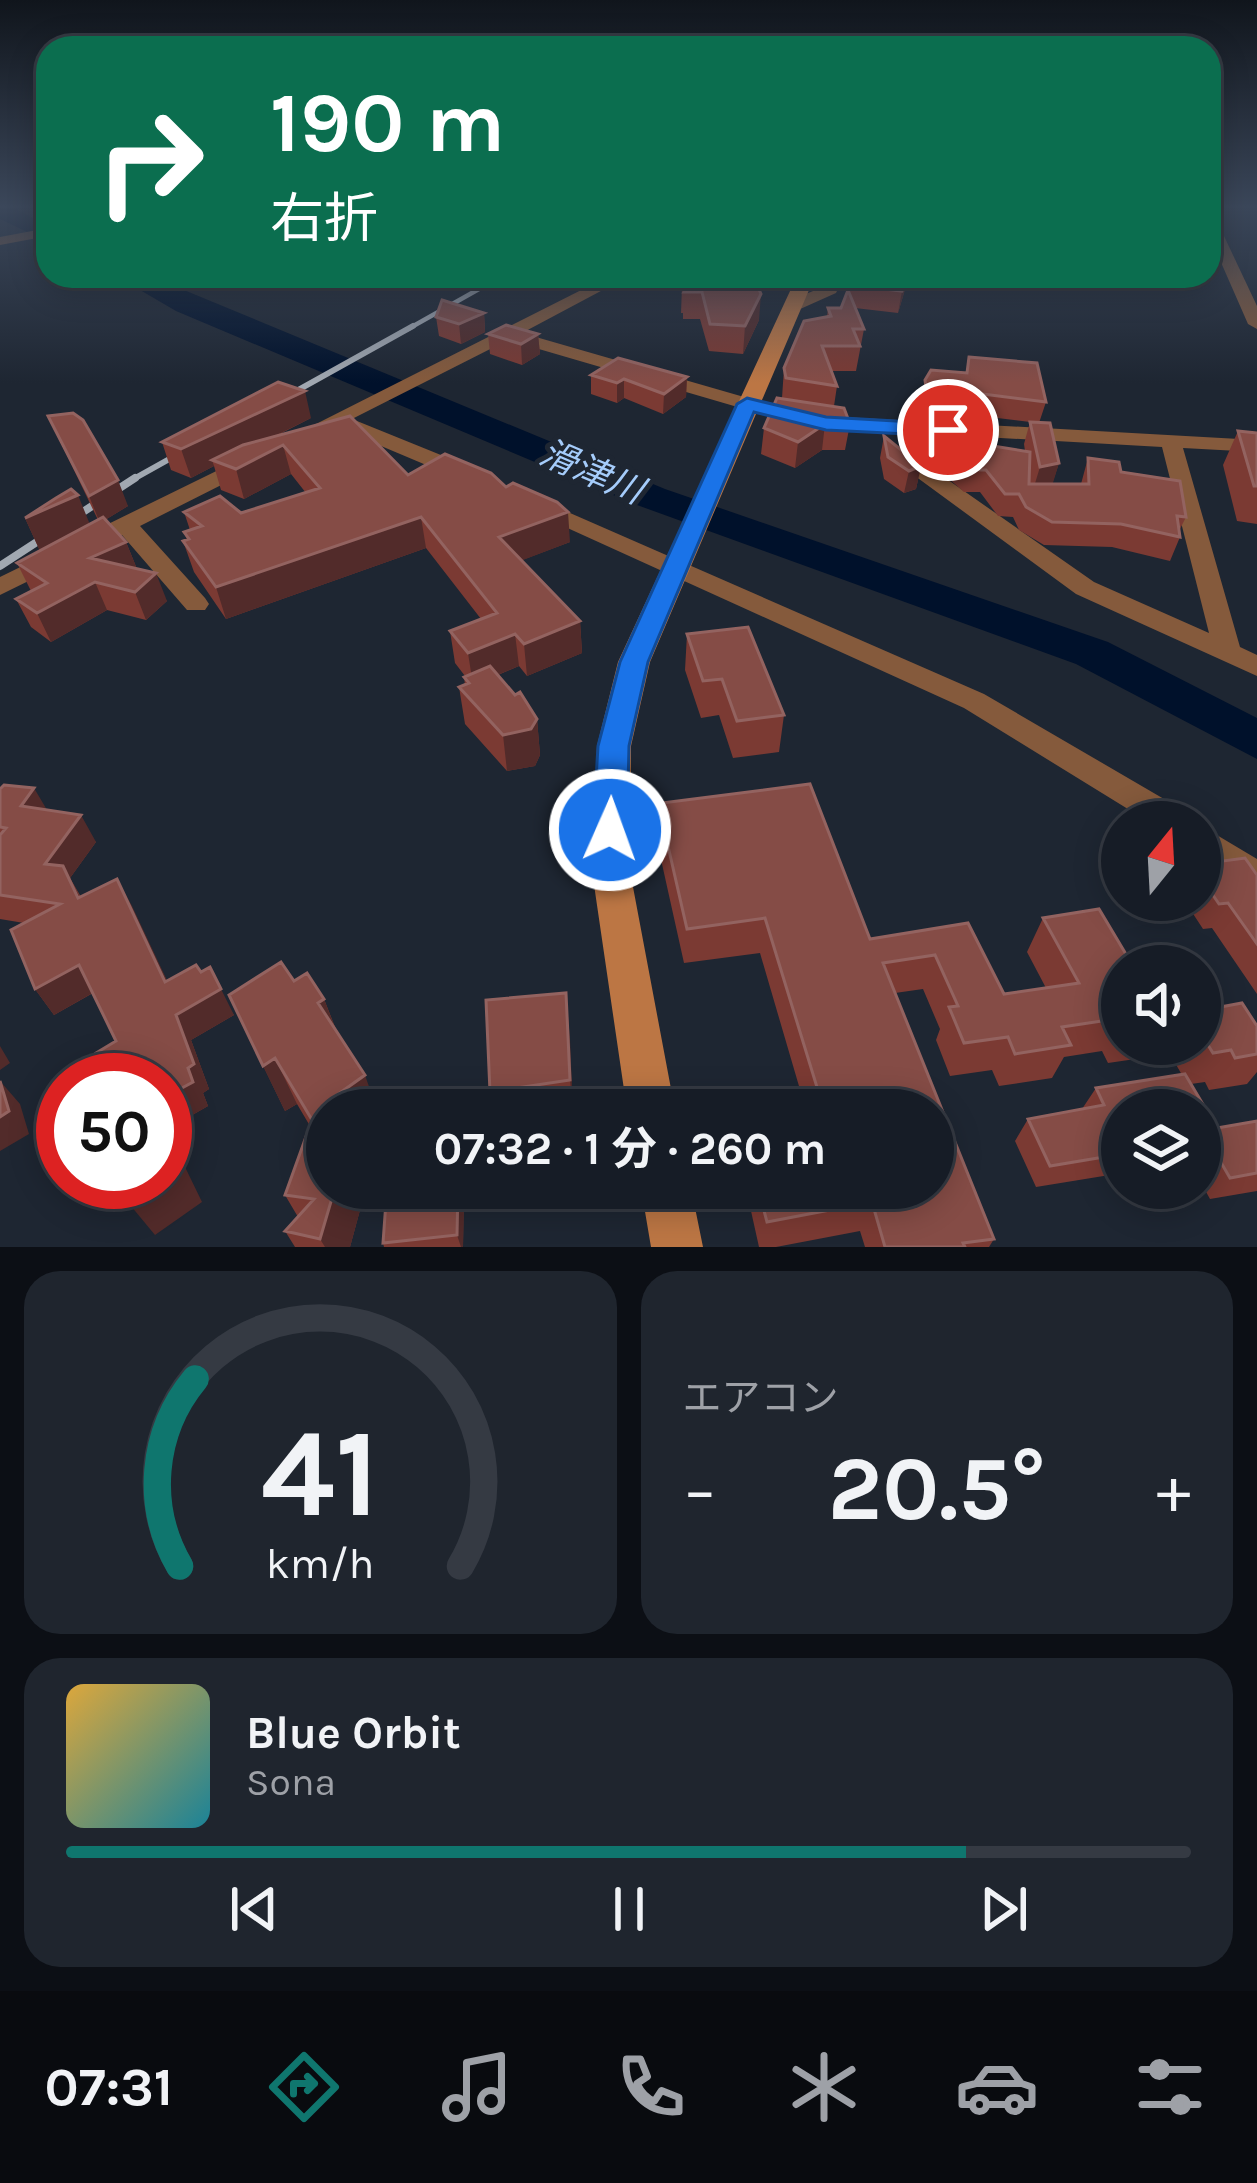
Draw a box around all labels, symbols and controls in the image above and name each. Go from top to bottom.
text: 190 m [270,74,505,172]
icon: right [72,84,228,240]
text: 右折 [270,187,378,251]
pin [897,379,999,481]
icon: arrive [915,397,981,463]
water label: 滑津川 [534,431,653,514]
position arrow [547,767,673,893]
north arrow [1101,801,1221,921]
map controls [1101,801,1221,1209]
button: sound [1101,945,1221,1065]
speed limit sign: 50 [36,1053,192,1209]
button: layers [1101,1089,1221,1209]
text: 07:32 · 1 分 · 260 m [434,1123,826,1175]
text: エアコン [683,1375,839,1421]
text: 41 [261,1401,380,1546]
text: 20.5° [828,1436,1046,1542]
text: − [683,1451,717,1529]
text: + [1156,1451,1191,1529]
text: km/h [266,1538,375,1588]
text: Blue Orbit [246,1707,461,1759]
text: Sona [246,1759,336,1805]
icon: previous [221,1876,287,1942]
icon: pause [596,1876,662,1942]
icon: next [971,1876,1037,1942]
icon: directions [262,2045,346,2129]
icon: music [435,2045,519,2129]
icon: phone [609,2045,693,2129]
icon: climate [782,2045,866,2129]
icon: car [955,2045,1039,2129]
icon: filters [1128,2045,1212,2129]
text: 07:31 [45,2055,173,2119]

